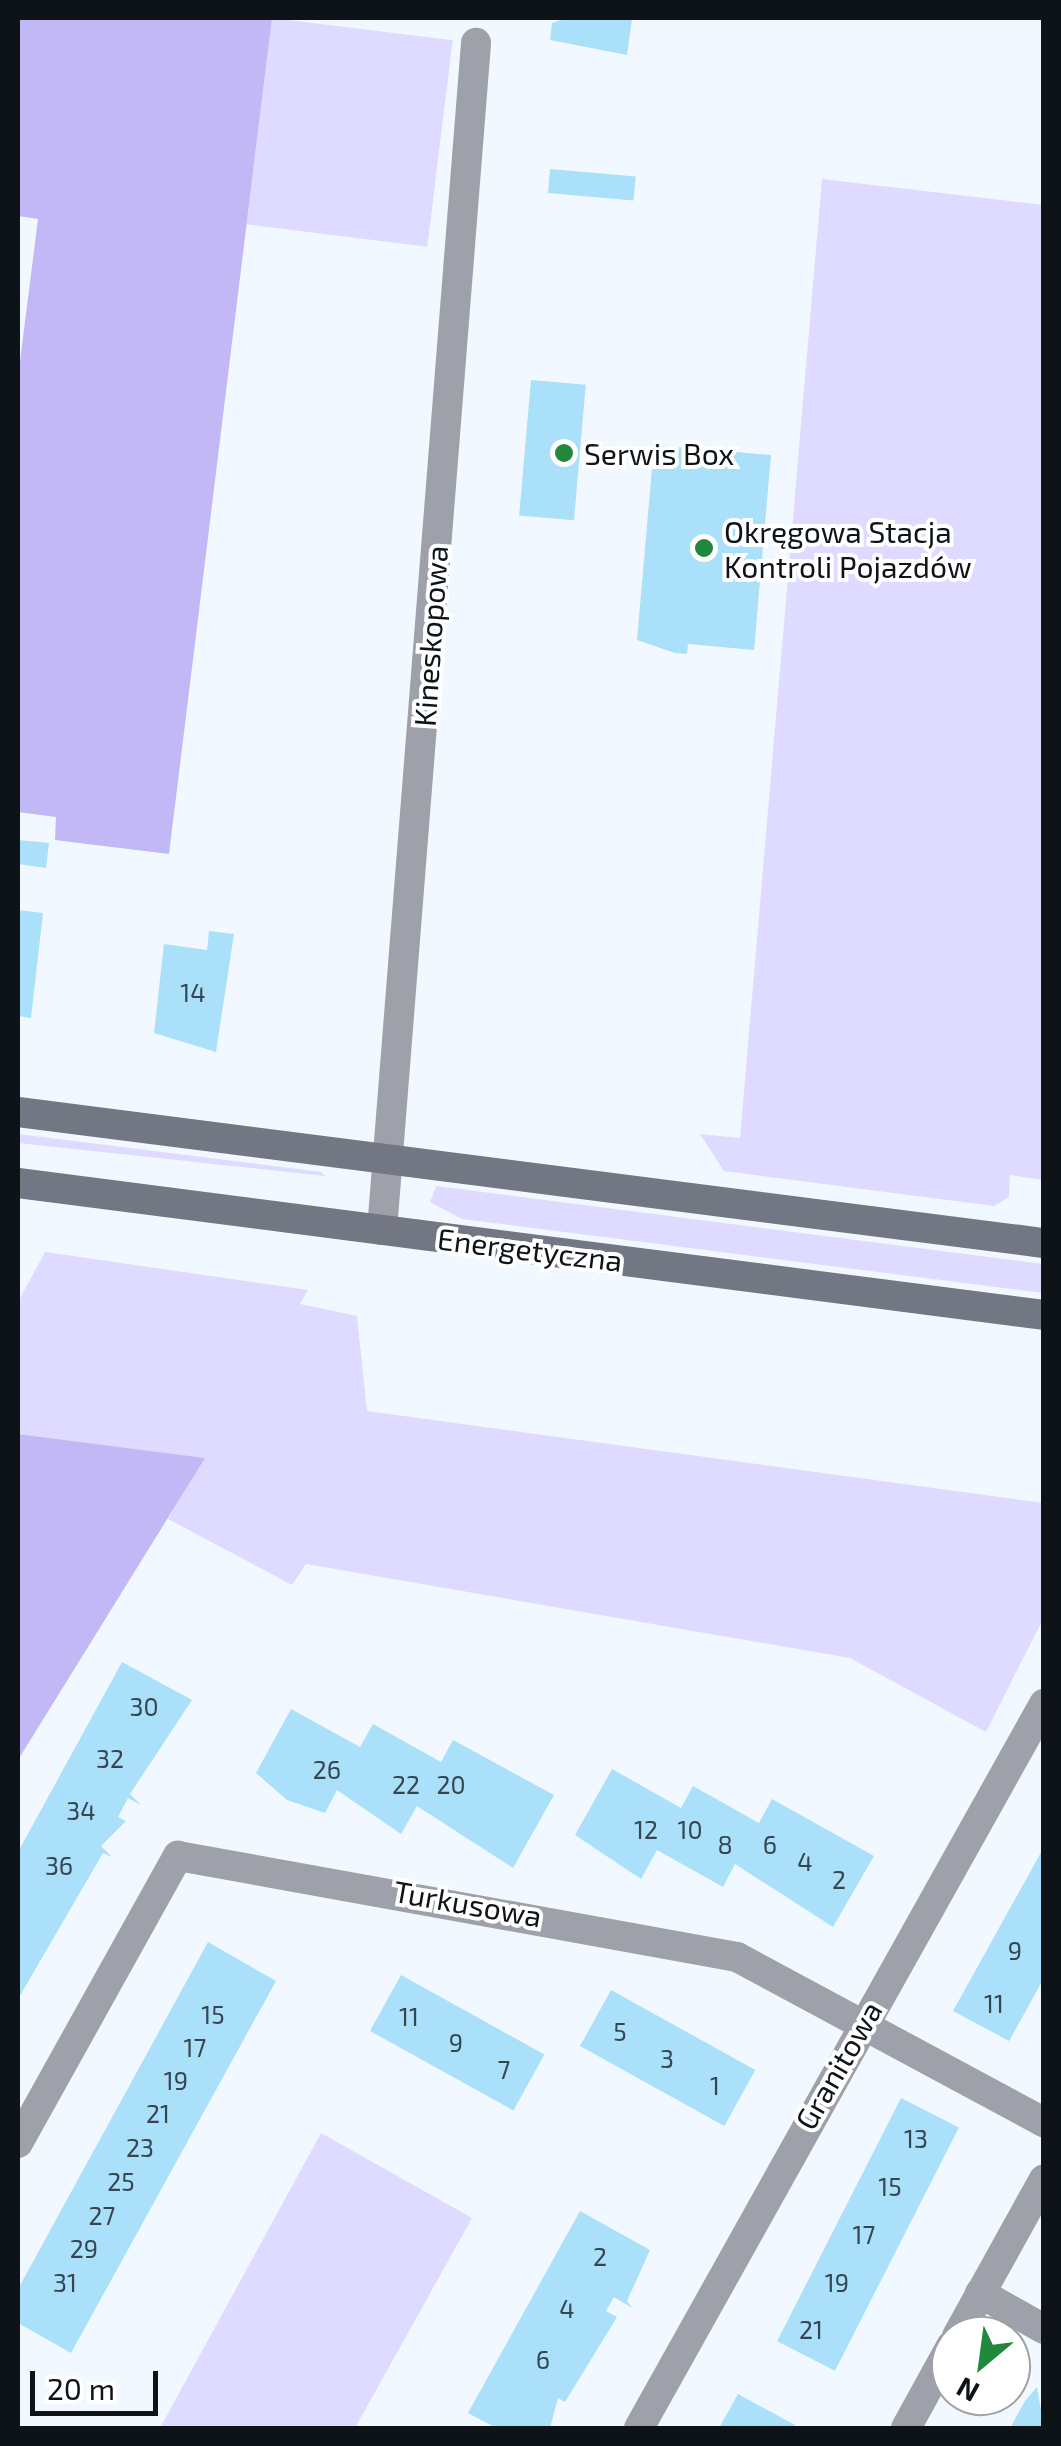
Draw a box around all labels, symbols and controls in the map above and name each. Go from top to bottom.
place label: Serwis Box [584,435,734,471]
marker: Serwis Box [553,442,575,464]
place label: Okręgowa Stacja Kontroli Pojazdów [724,513,972,584]
marker: Okręgowa Stacja Kontroli Pojazdów [693,537,715,559]
street label: Kineskopowa [406,544,454,728]
house number: 14 [180,977,206,1007]
street label: Energetyczna [436,1220,624,1278]
house number: 30 [130,1691,158,1721]
house number: 32 [96,1743,124,1773]
house number: 26 [313,1754,341,1784]
house number: 22 [392,1769,420,1799]
house number: 20 [436,1769,466,1799]
house number: 34 [66,1795,96,1825]
house number: 12 [634,1814,658,1844]
house number: 10 [677,1814,703,1844]
house number: 8 [717,1829,733,1859]
house number: 6 [763,1829,777,1859]
house number: 4 [797,1846,813,1876]
house number: 36 [45,1850,73,1880]
house number: 2 [832,1864,846,1894]
street label: Turkusowa [391,1872,545,1934]
house number: 9 [1008,1935,1022,1965]
house number: 11 [984,1988,1004,2018]
street label: Granitowa [787,1995,889,2135]
house number: 15 [201,1999,225,2029]
house number: 11 [399,2001,419,2031]
house number: 5 [613,2016,627,2046]
house number: 9 [449,2027,463,2057]
house number: 17 [184,2032,206,2062]
house number: 3 [660,2043,674,2073]
house number: 7 [498,2054,510,2084]
house number: 19 [164,2065,188,2095]
house number: 1 [710,2070,720,2100]
house number: 21 [146,2098,170,2128]
house number: 13 [904,2123,928,2153]
house number: 23 [126,2132,154,2162]
house number: 25 [107,2166,135,2196]
house number: 15 [878,2171,902,2201]
house number: 27 [89,2200,115,2230]
house number: 17 [853,2219,875,2249]
house number: 29 [70,2233,98,2263]
house number: 2 [593,2241,607,2271]
house number: 31 [53,2267,77,2297]
house number: 19 [825,2267,849,2297]
house number: 4 [559,2293,575,2323]
house number: 21 [799,2314,823,2344]
north arrow [931,2316,1031,2416]
house number: 6 [536,2344,550,2374]
scale bar [35,2351,162,2413]
text: 20 m [47,2370,115,2406]
text: N [950,2371,985,2410]

